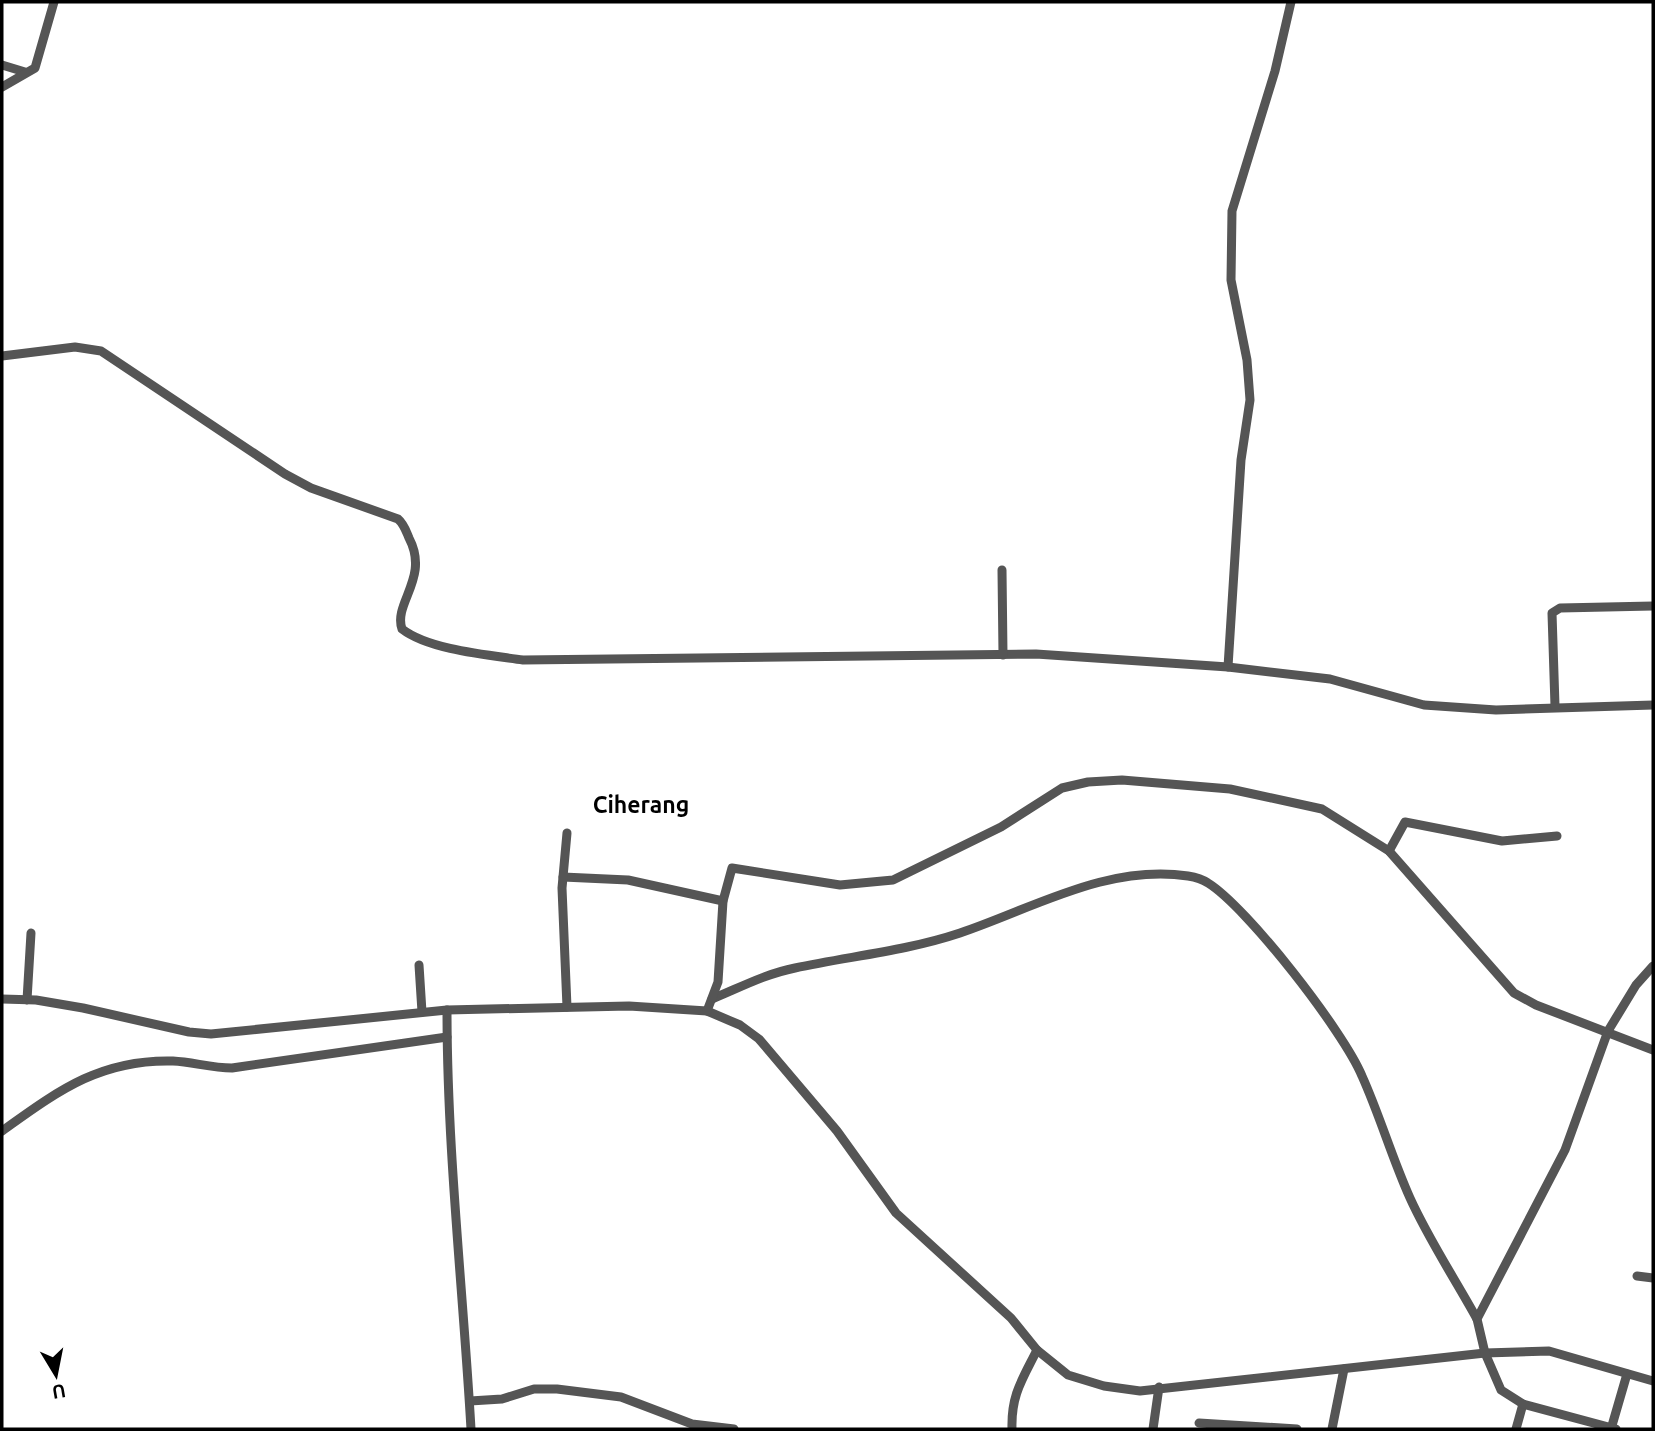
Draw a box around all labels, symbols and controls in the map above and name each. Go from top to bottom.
district label: Ciherang [593,792,689,817]
north arrow [21,1340,91,1410]
text: U [50,1380,67,1404]

